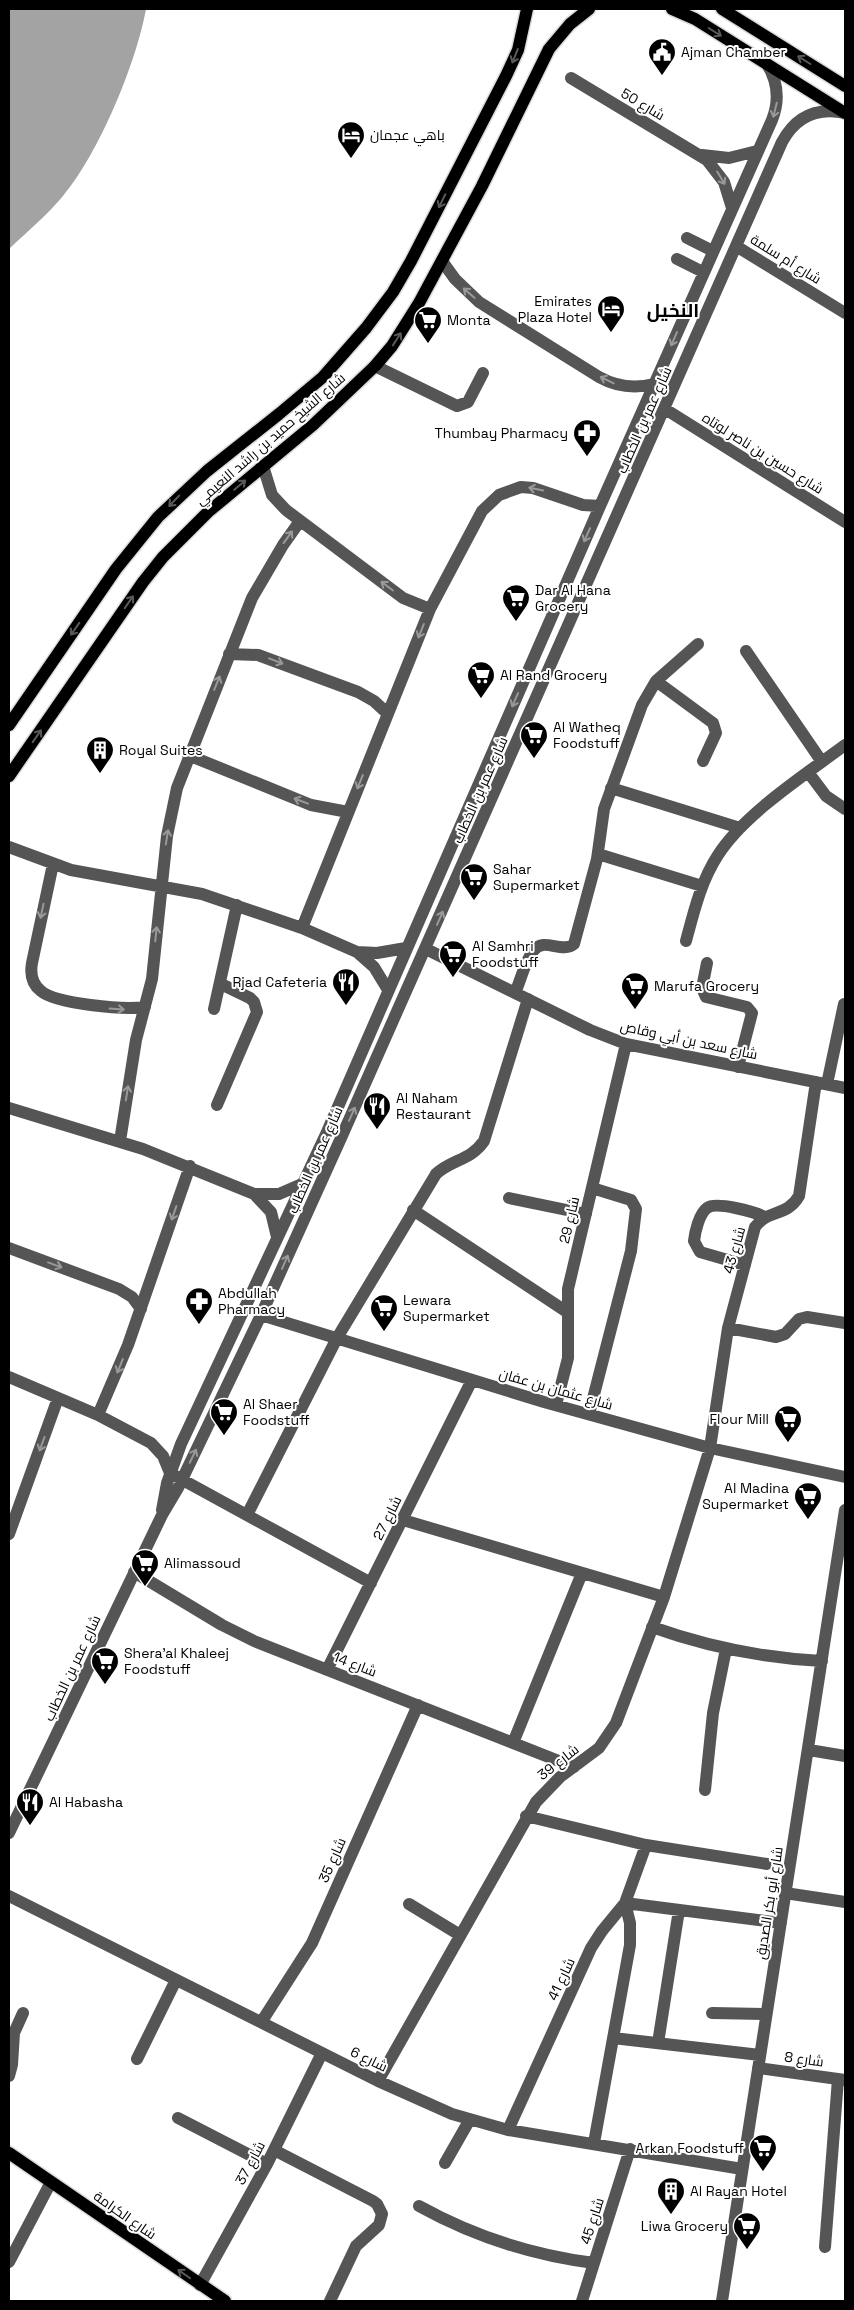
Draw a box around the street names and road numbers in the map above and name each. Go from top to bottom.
street label: شارع 50 [618,84,668,124]
street label: شارع أم سلمة [747,230,825,289]
street label: شارع عمر بن الخطاب [612,364,676,476]
street label: شارع الشيخ حميد بن راشد النعيمي [191,369,351,511]
street label: شارع حسين بن ناصر لوتاه [699,408,827,498]
street label: شارع عمر بن الخطاب [448,734,512,846]
street label: شارع سعد بن أبي وقاص [618,1017,759,1066]
street label: شارع عمر بن الخطاب [283,1104,347,1216]
street label: شارع 29 [555,1195,583,1245]
street label: شارع 43 [719,1224,749,1276]
street label: شارع عثمان بن عفان [497,1364,615,1414]
street label: شارع 27 [369,1493,405,1543]
street label: شارع عمر بن الخطاب [40,1612,104,1724]
street label: شارع 14 [331,1647,379,1681]
street label: شارع 39 [534,1740,582,1784]
street label: شارع 35 [314,1835,350,1885]
street label: شارع أبو بكر الصديق [751,1845,787,1961]
street label: شارع 41 [543,1955,579,2003]
street label: شارع 6 [347,2042,391,2076]
street label: شارع 8 [783,2047,825,2071]
street label: شارع 37 [231,2138,269,2188]
street label: شارع الكرامة [90,2187,160,2243]
street label: شارع 45 [576,2195,608,2247]

